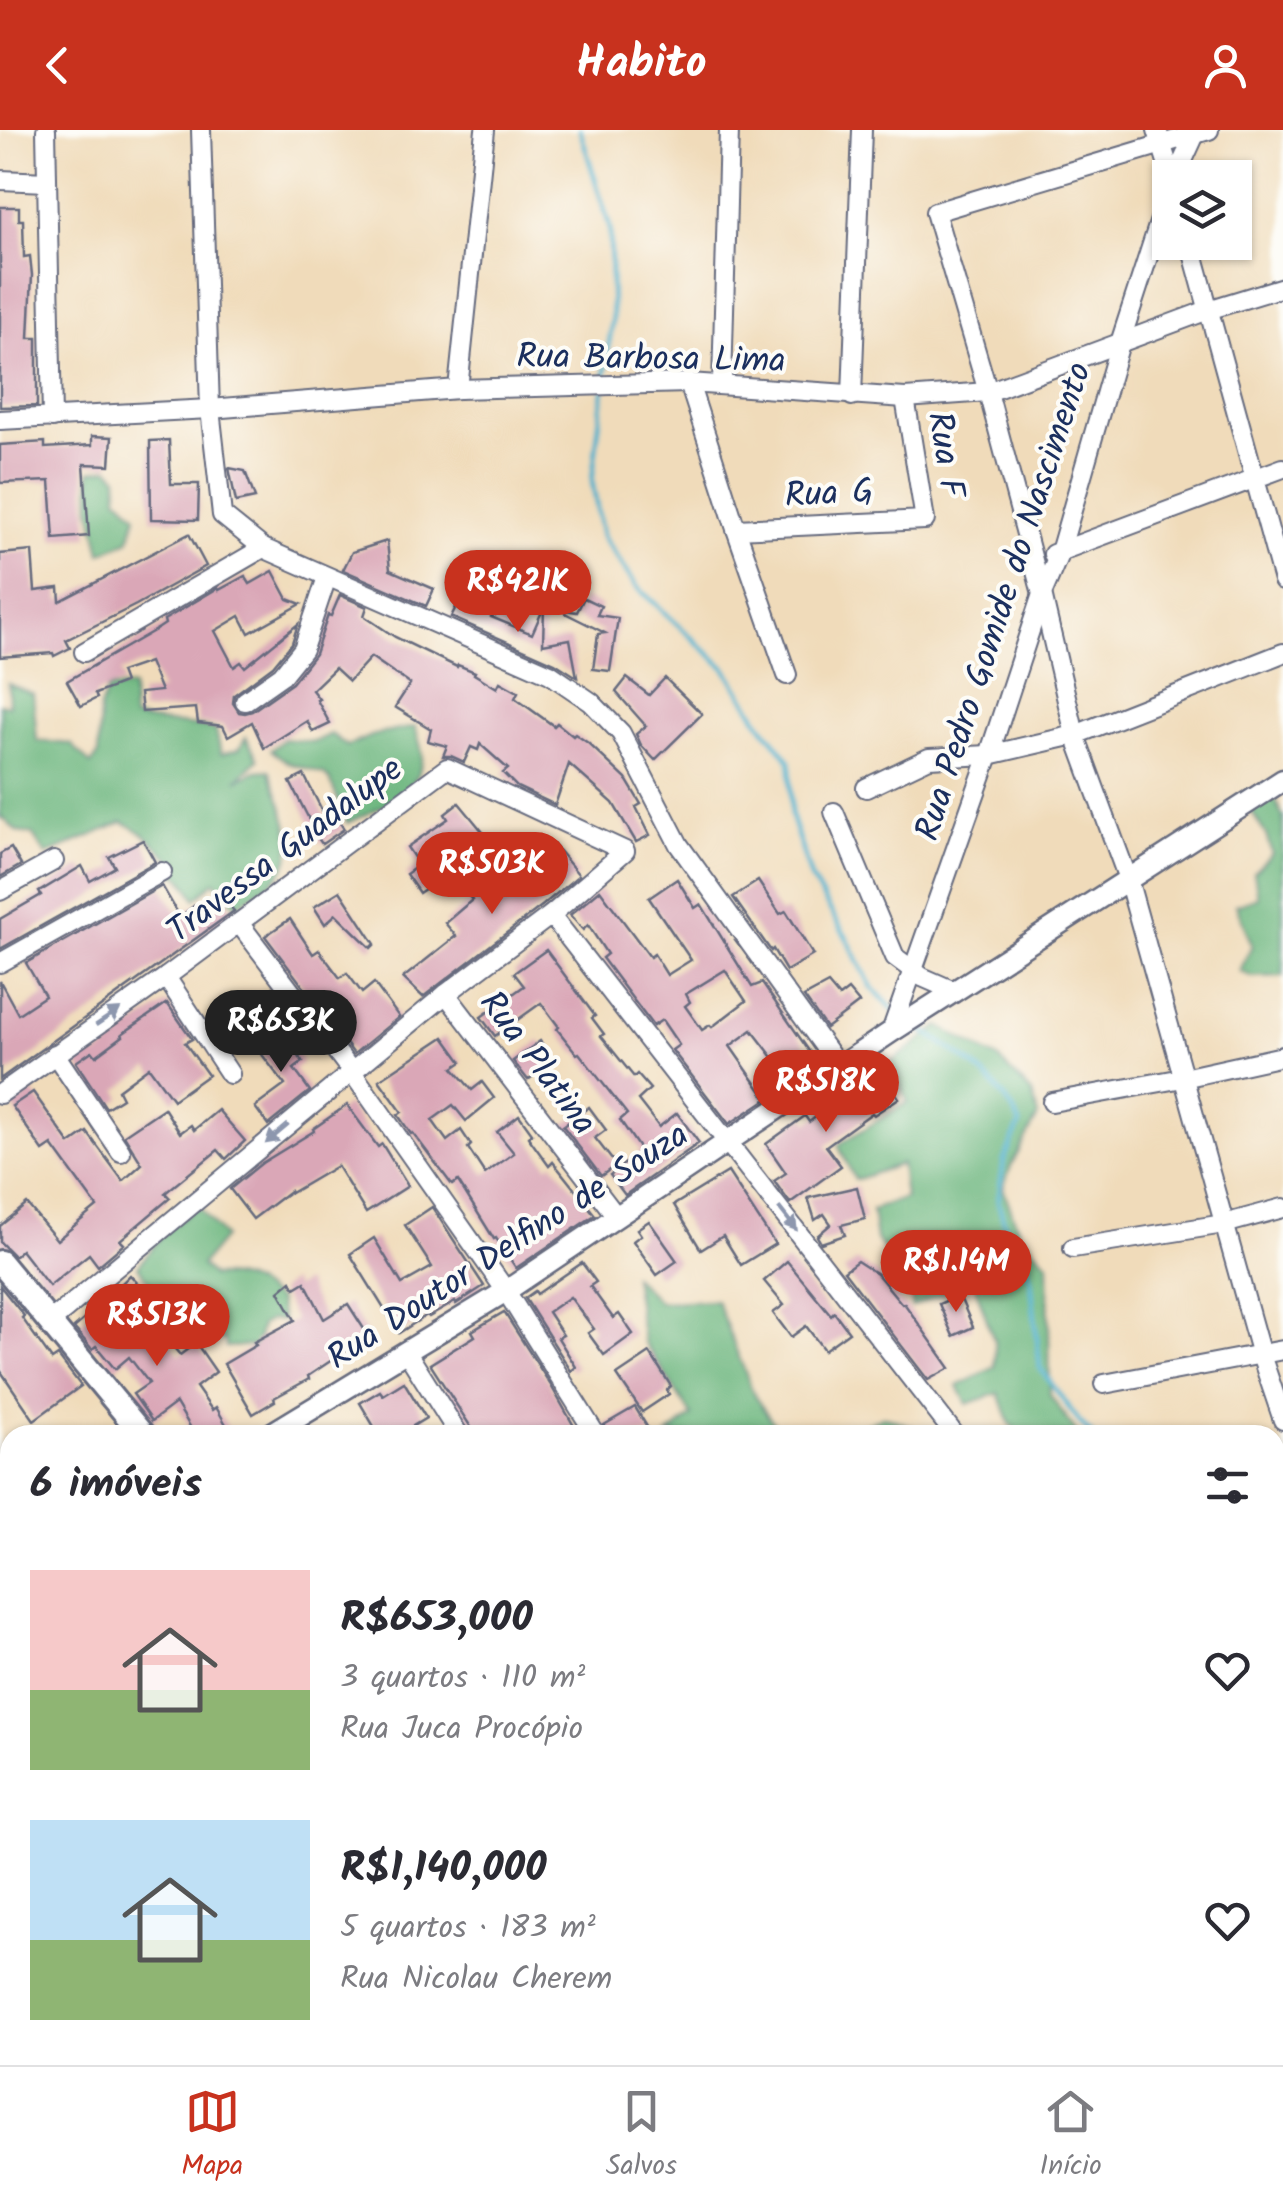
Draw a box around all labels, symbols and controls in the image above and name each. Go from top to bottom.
text: Habito [576,29,707,101]
icon: back [30,38,85,93]
icon: person [1198,38,1253,93]
map controls [1152,160,1252,260]
button: layers [1152,160,1252,260]
street label: Rua Barbosa Lima [516,330,786,390]
street label: Rua Pedro Gomide do Nascimento [901,355,1109,848]
street label: Rua F [910,408,979,504]
street label: Rua G [783,465,875,525]
pin: R$421K [437,550,599,635]
text: R$421K [466,557,570,608]
street label: Travessa Guadalupe [156,743,416,959]
pin: R$503K [411,832,573,917]
text: R$503K [438,839,546,890]
street label: Rua Platina [463,980,610,1148]
pin: R$653K [200,990,362,1075]
text: R$653K [227,997,335,1048]
one-way arrow [94,1008,121,1027]
pin: R$518K [745,1050,907,1135]
text: R$518K [775,1057,877,1108]
street label: Rua Doutor Delfino de Souza [316,1109,701,1386]
one-way arrow [264,1123,289,1144]
one-way arrow [777,1206,798,1232]
pin: R$1.14M [864,1230,1048,1315]
text: R$1.14M [903,1237,1009,1288]
pin: R$513K [76,1284,238,1369]
text: R$513K [107,1291,207,1342]
text: 6 imóveis [30,1452,202,1519]
icon: filters [1200,1458,1255,1513]
text: R$653,000 [340,1586,533,1653]
icon: home [110,1610,230,1730]
icon: heart [1200,1643,1255,1698]
text: 3 quartos · 110 m² [340,1653,585,1704]
text: Rua Juca Procópio [340,1704,583,1755]
text: R$1,140,000 [340,1836,547,1903]
icon: home [110,1860,230,1980]
icon: heart [1200,1893,1255,1948]
text: 5 quartos · 183 m² [340,1903,596,1954]
text: Rua Nicolau Cherem [340,1954,612,2005]
tab: Mapa [181,2084,243,2189]
tab: Salvos [606,2084,677,2189]
tab: Início [1040,2084,1102,2189]

